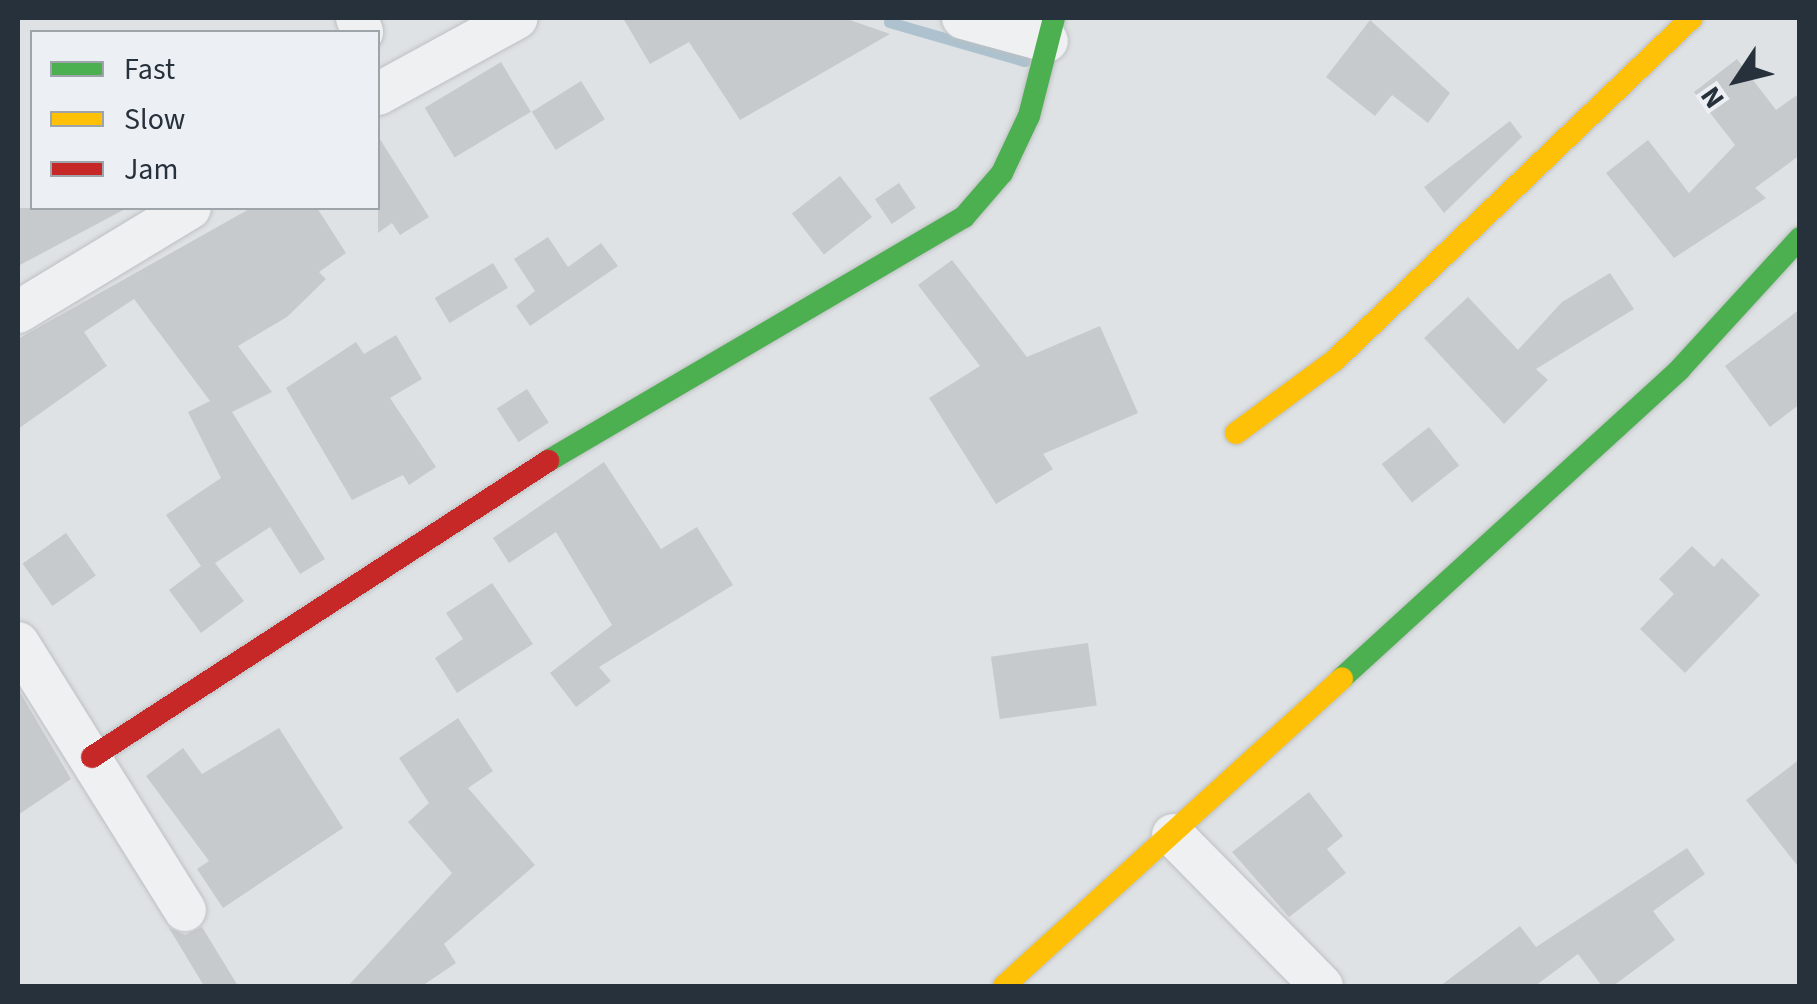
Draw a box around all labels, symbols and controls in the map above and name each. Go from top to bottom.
legend [30,30,380,210]
north arrow [1687,30,1787,130]
text: Fast [124,48,175,91]
text: N [1691,78,1734,116]
text: Slow [124,98,185,141]
text: Jam [124,148,178,191]

